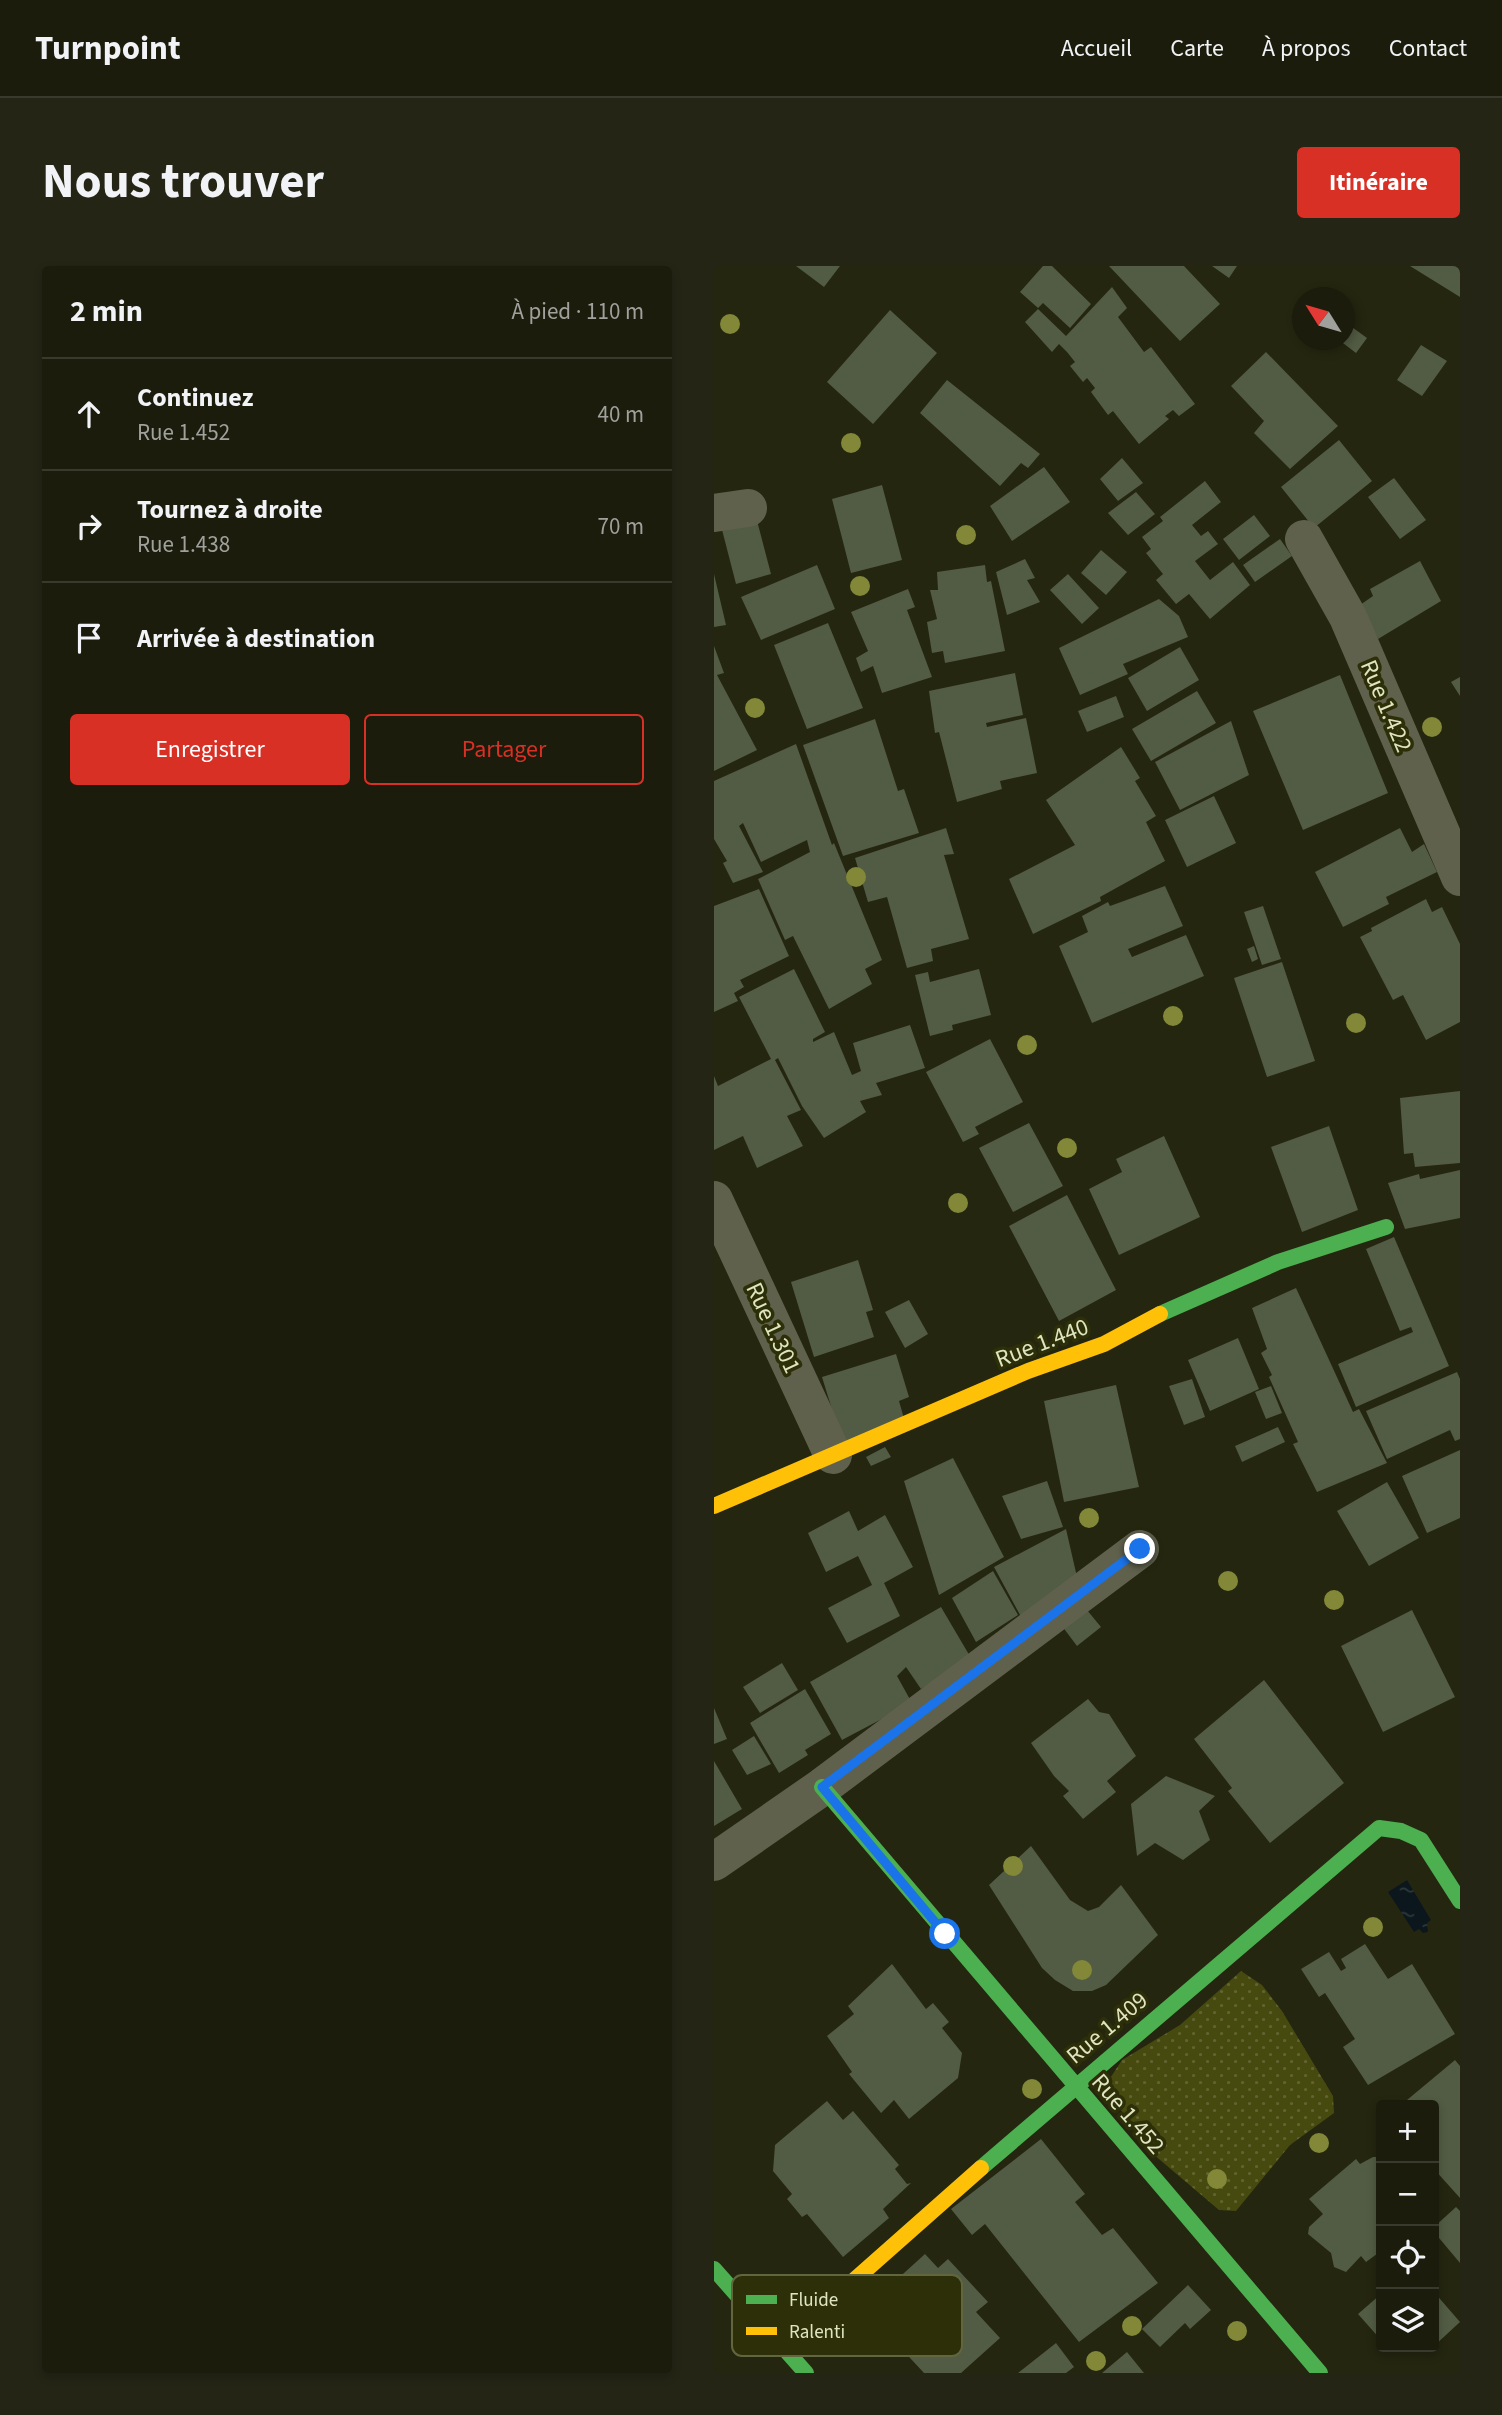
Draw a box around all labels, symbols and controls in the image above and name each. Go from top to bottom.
text: Turnpoint [35,25,181,72]
text: Accueil [1061,31,1132,66]
text: Carte [1170,31,1224,66]
text: À propos [1262,31,1351,66]
text: Contact [1389,31,1467,66]
text: Nous trouver [42,147,324,217]
button: Itinéraire [1297,147,1460,218]
north arrow [1292,287,1355,350]
text: 2 min [70,290,143,333]
text: À pied · 110 m [511,295,644,328]
text: Continuez [137,379,253,416]
icon: ahead [70,395,108,433]
text: 40 m [597,398,644,431]
text: Rue 1.452 [137,416,230,449]
text: Tournez à droite [137,491,323,528]
icon: right [70,507,108,545]
text: 70 m [597,510,644,543]
text: Rue 1.438 [137,528,230,561]
icon: arrive [70,619,108,657]
text: Arrivée à destination [137,620,375,657]
street label: Rue 1.422 [1351,654,1421,758]
button: Enregistrer [70,714,350,785]
button: Partager [364,714,644,785]
street label: Rue 1.301 [737,1277,809,1379]
street label: Rue 1.440 [990,1309,1094,1377]
route end [1124,1533,1155,1564]
route start [929,1918,960,1949]
street label: Rue 1.409 [1059,1983,1155,2073]
street label: Rue 1.452 [1083,2066,1173,2162]
map controls [1376,2100,1439,2352]
button: + [1376,2100,1439,2163]
button: − [1376,2163,1439,2226]
button: locate [1376,2226,1439,2289]
legend [732,2275,962,2356]
text: Fluide [789,2287,838,2314]
button: layers [1376,2289,1439,2352]
text: Ralenti [789,2319,845,2346]

